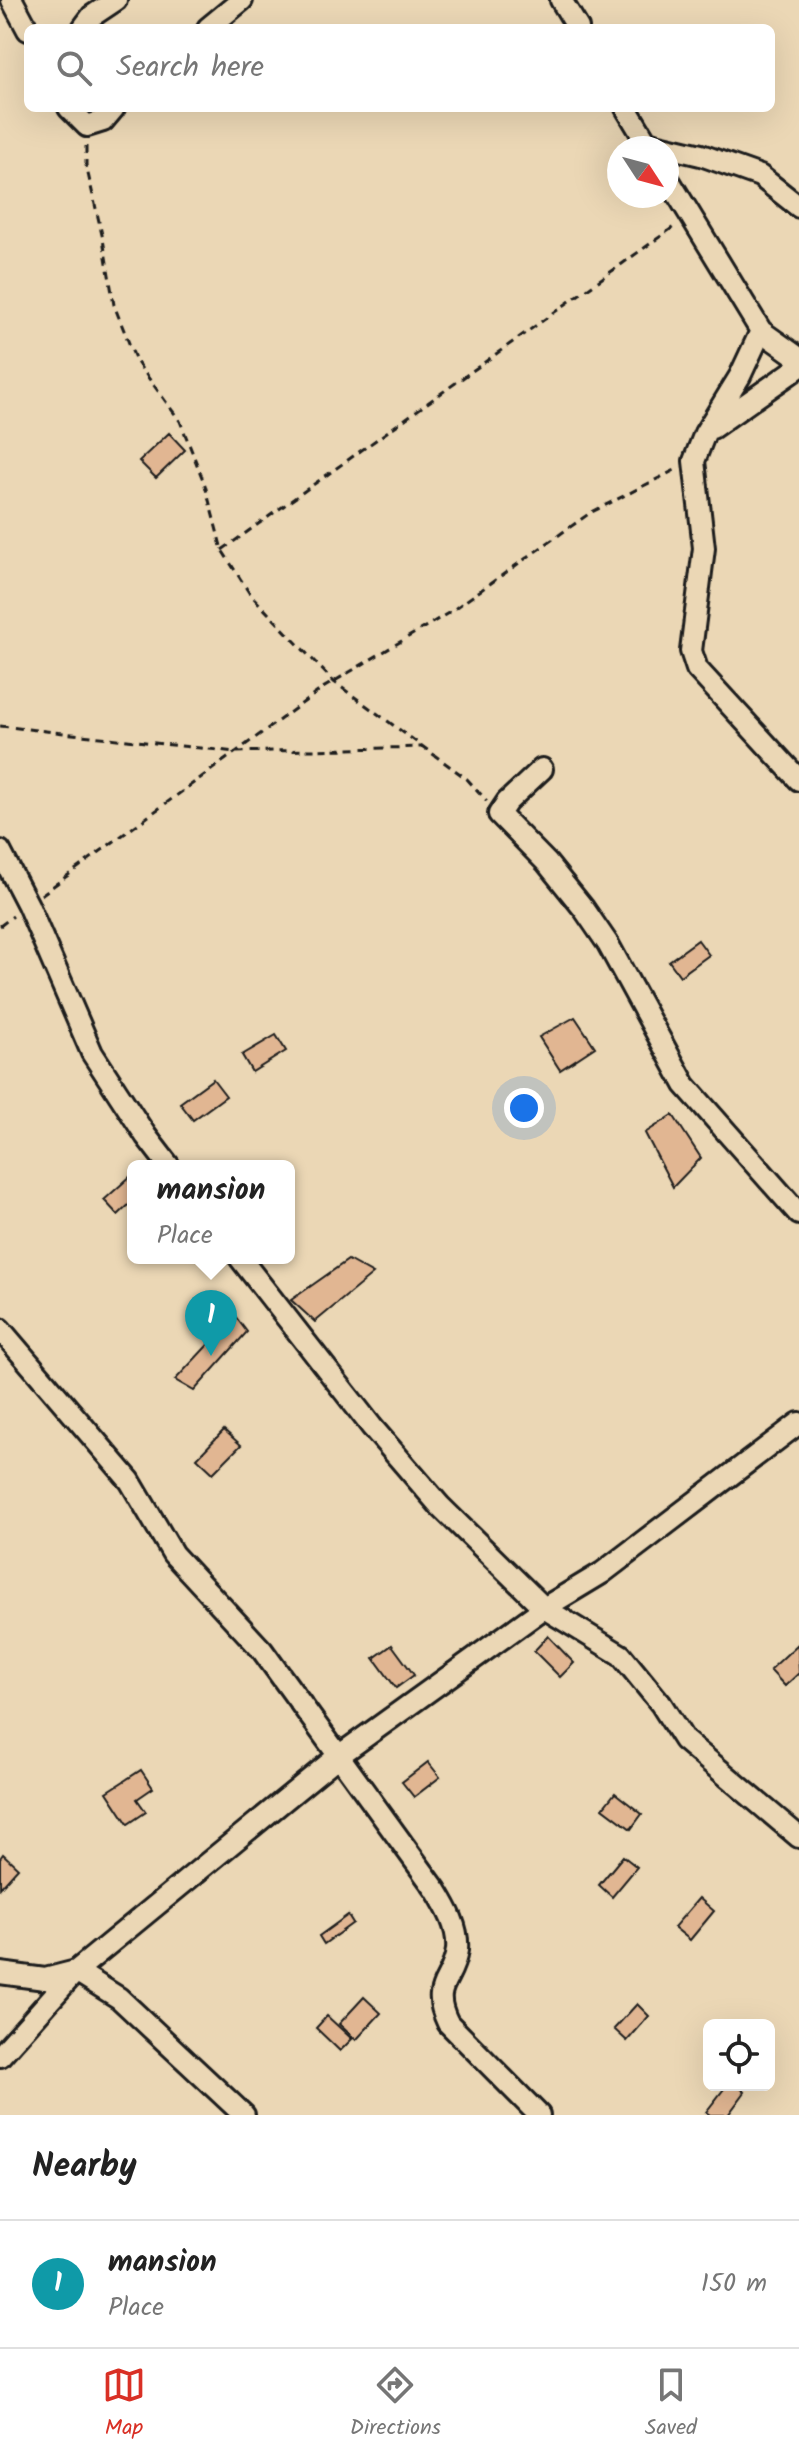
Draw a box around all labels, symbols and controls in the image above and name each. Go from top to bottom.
search box [24,24,775,112]
text: Search here [116,44,264,92]
icon: search [52,46,96,90]
north arrow [607,136,679,208]
your location [504,1088,544,1128]
popup [127,1160,295,1264]
text: mansion [157,1167,265,1215]
text: Place [157,1215,213,1257]
pin: 1 [185,1290,237,1356]
map controls [703,2019,775,2091]
button: locate [703,2019,775,2091]
text: Nearby [32,2140,137,2194]
text: mansion [108,2239,217,2287]
text: 1 [54,2263,62,2305]
text: 150 m [701,2263,767,2305]
text: Place [108,2287,164,2329]
tab: Map [102,2363,146,2446]
tab: Directions [350,2363,441,2446]
tab: Saved [645,2363,697,2446]

